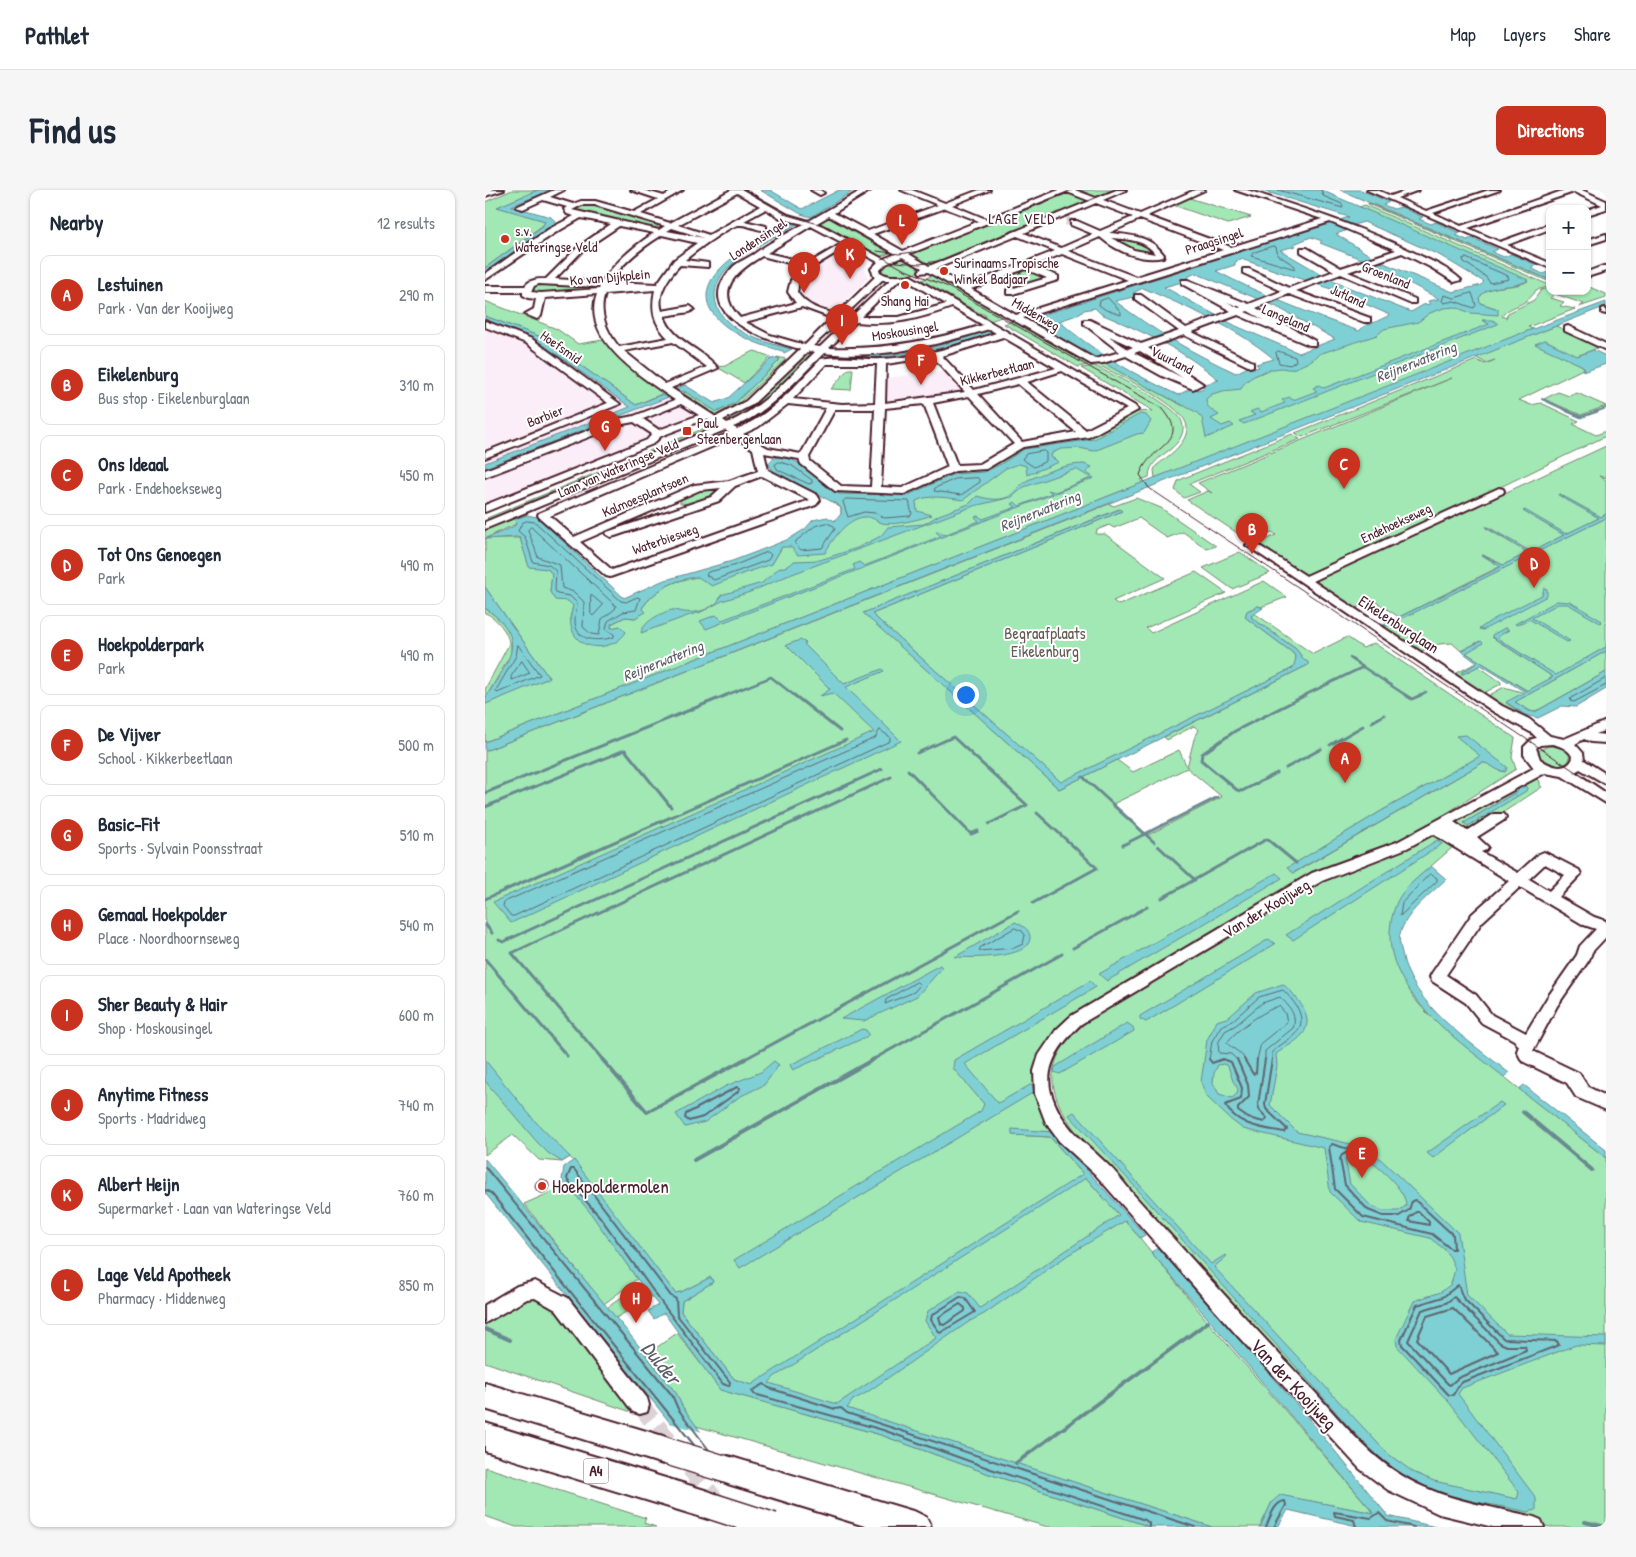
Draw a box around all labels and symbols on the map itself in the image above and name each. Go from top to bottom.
pin: L [886,204,918,245]
district label: LAGE VELD [989,208,1055,229]
street label: Londensingel [725,213,791,265]
place label: s.v. Wateringse Veld [515,221,598,257]
street label: Praagsingel [1183,222,1246,260]
marker: s.v. Wateringse Veld [499,233,511,245]
pin: K [834,238,866,279]
pin: J [788,252,820,293]
place label: Surinaams Tropische Winkel Badjaar [954,253,1059,289]
street label: Groenland [1359,256,1414,293]
street label: Ko van Dijkplein [569,264,651,290]
marker: Surinaams Tropische Winkel Badjaar [938,265,950,277]
marker: Shang Hai [899,279,911,291]
street label: Jutland [1328,279,1369,312]
place label: Shang Hai [881,291,929,311]
street label: Middenweg [1008,292,1064,336]
street label: Langeland [1259,299,1313,337]
pin: I [826,304,858,345]
street label: Moskousingel [870,316,940,346]
street label: Hoefsmid [537,326,586,368]
water label: Reijnerwatering [1373,335,1460,387]
street label: Vuurland [1148,341,1197,379]
pin: F [905,344,937,385]
street label: Kikkerbeetlaan [958,353,1036,390]
street label: Barbier [524,400,566,431]
pin: G [589,410,621,451]
place label: Paul Steenbergenlaan [697,413,782,449]
marker: Paul Steenbergenlaan [681,425,693,437]
street label: Laan van Wateringse Veld [555,433,682,502]
pin: C [1328,448,1360,489]
street label: Kalmoesplantsoen [599,468,691,522]
water label: Reijnerwatering [997,484,1084,536]
street label: Endehoekseweg [1357,498,1435,548]
pin: B [1236,513,1268,554]
street label: Waterbiesweg [630,518,700,560]
pin: D [1518,547,1550,588]
street label: Eikelenburglaan [1355,590,1443,658]
park label: Begraafplaats Eikelenburg [1004,622,1086,662]
water label: Reijnerwatering [620,634,707,686]
your location [953,682,979,708]
pin: A [1329,742,1361,783]
street label: Van der Kooijweg [1218,873,1314,943]
pin: E [1346,1137,1378,1178]
place label: Hoekpoldermolen [552,1173,669,1199]
marker: Hoekpoldermolen [536,1180,548,1192]
pin: H [620,1282,652,1323]
street label: Van der Kooijweg [1245,1333,1343,1435]
water label: Dulder [635,1335,690,1393]
road number: A4 [583,1458,609,1484]

